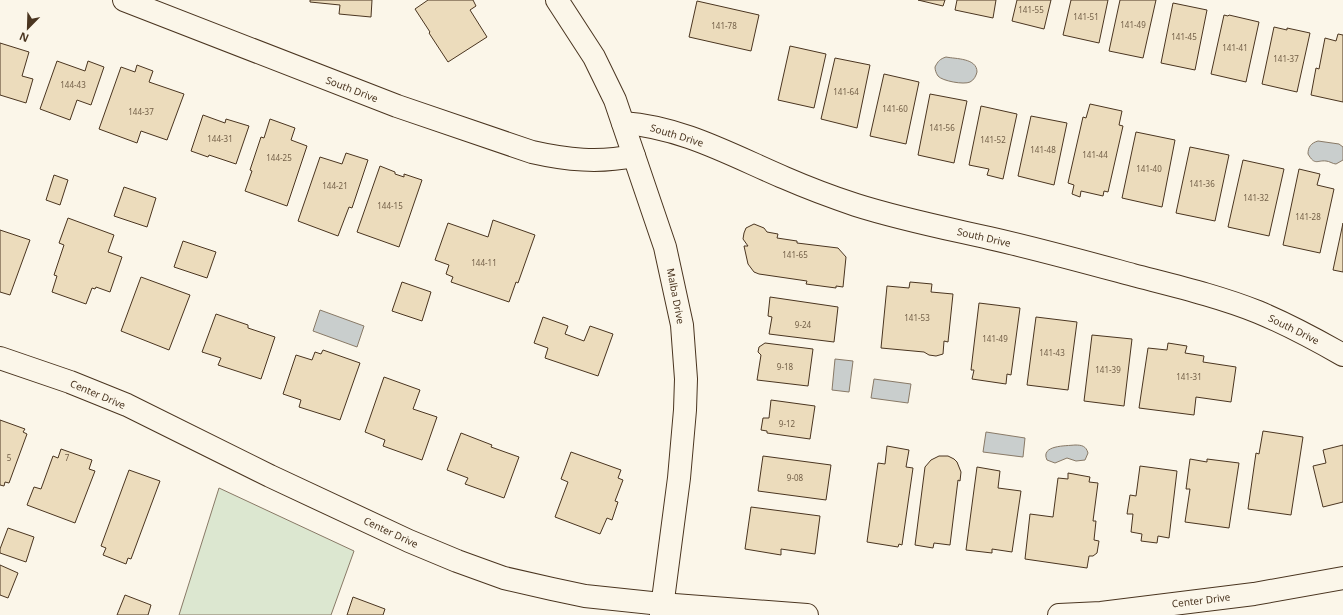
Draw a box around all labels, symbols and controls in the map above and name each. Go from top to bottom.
house number: 141-55 [1018,4,1044,15]
north arrow [8,8,48,48]
house number: 141-51 [1073,11,1099,22]
house number: 141-49 [1120,19,1146,30]
house number: 141-78 [711,20,737,31]
text: N [17,29,31,46]
house number: 141-45 [1171,31,1197,42]
house number: 141-41 [1222,42,1248,53]
house number: 141-37 [1273,53,1299,64]
street label: South Drive [324,73,380,105]
house number: 144-43 [60,79,86,90]
house number: 141-64 [833,86,859,97]
house number: 141-60 [882,103,908,114]
house number: 144-37 [128,106,154,117]
street label: South Drive [649,120,706,150]
house number: 141-56 [929,122,955,133]
house number: 144-31 [207,133,233,144]
house number: 141-52 [980,134,1006,145]
house number: 141-48 [1030,144,1056,155]
house number: 141-44 [1082,149,1108,160]
house number: 144-25 [266,152,292,163]
house number: 141-40 [1136,163,1162,174]
house number: 141-36 [1189,178,1215,189]
house number: 144-21 [322,180,348,191]
house number: 141-32 [1243,192,1269,203]
house number: 144-15 [377,200,403,211]
house number: 141-28 [1295,211,1321,222]
street label: South Drive [956,224,1013,250]
house number: 141-65 [782,249,808,260]
house number: 144-11 [471,257,497,268]
street label: Malba Drive [664,267,688,325]
street label: South Drive [1266,311,1322,347]
house number: 141-53 [904,312,930,323]
house number: 9-24 [795,319,812,330]
house number: 141-49 [982,333,1008,344]
house number: 141-43 [1039,347,1065,358]
house number: 9-18 [777,361,794,372]
house number: 141-39 [1095,364,1121,375]
house number: 141-31 [1176,371,1202,382]
street label: Center Drive [68,376,128,412]
house number: 9-12 [779,418,796,429]
house number: 5 [7,452,12,463]
house number: 7 [65,452,70,463]
house number: 9-08 [787,472,804,483]
street label: Center Drive [361,513,421,551]
street label: Center Drive [1171,589,1231,611]

